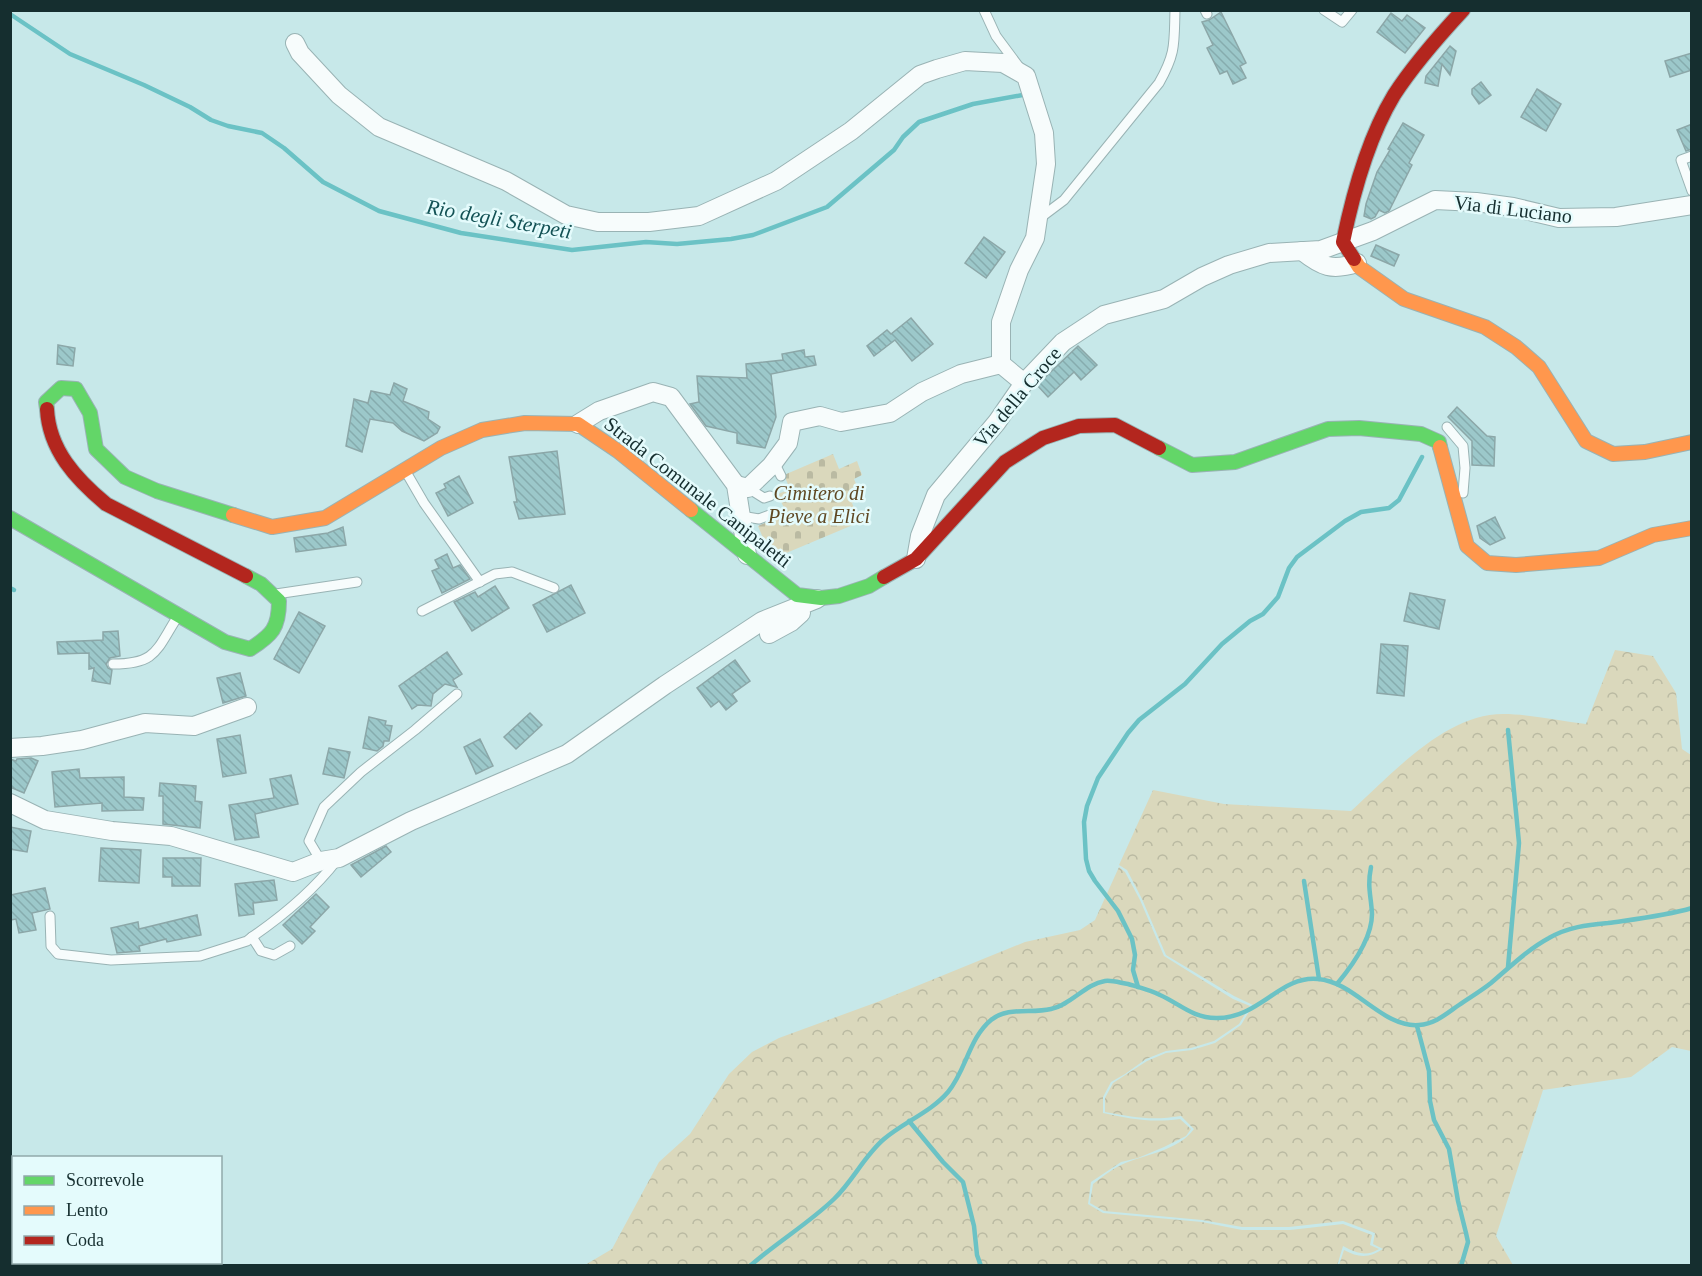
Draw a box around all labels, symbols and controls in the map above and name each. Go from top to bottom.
street label: Via di Luciano [1453,191,1573,227]
water label: Rio degli Sterpeti [424,194,574,244]
street label: Via della Croce [969,342,1065,452]
street label: Strada Comunale Canipaletti [600,412,796,573]
park label: Cimitero di Pieve a Elici [767,482,870,527]
legend [12,1156,222,1264]
text: Scorrevole [66,1170,144,1190]
text: Lento [66,1200,108,1220]
text: Coda [66,1230,104,1250]

